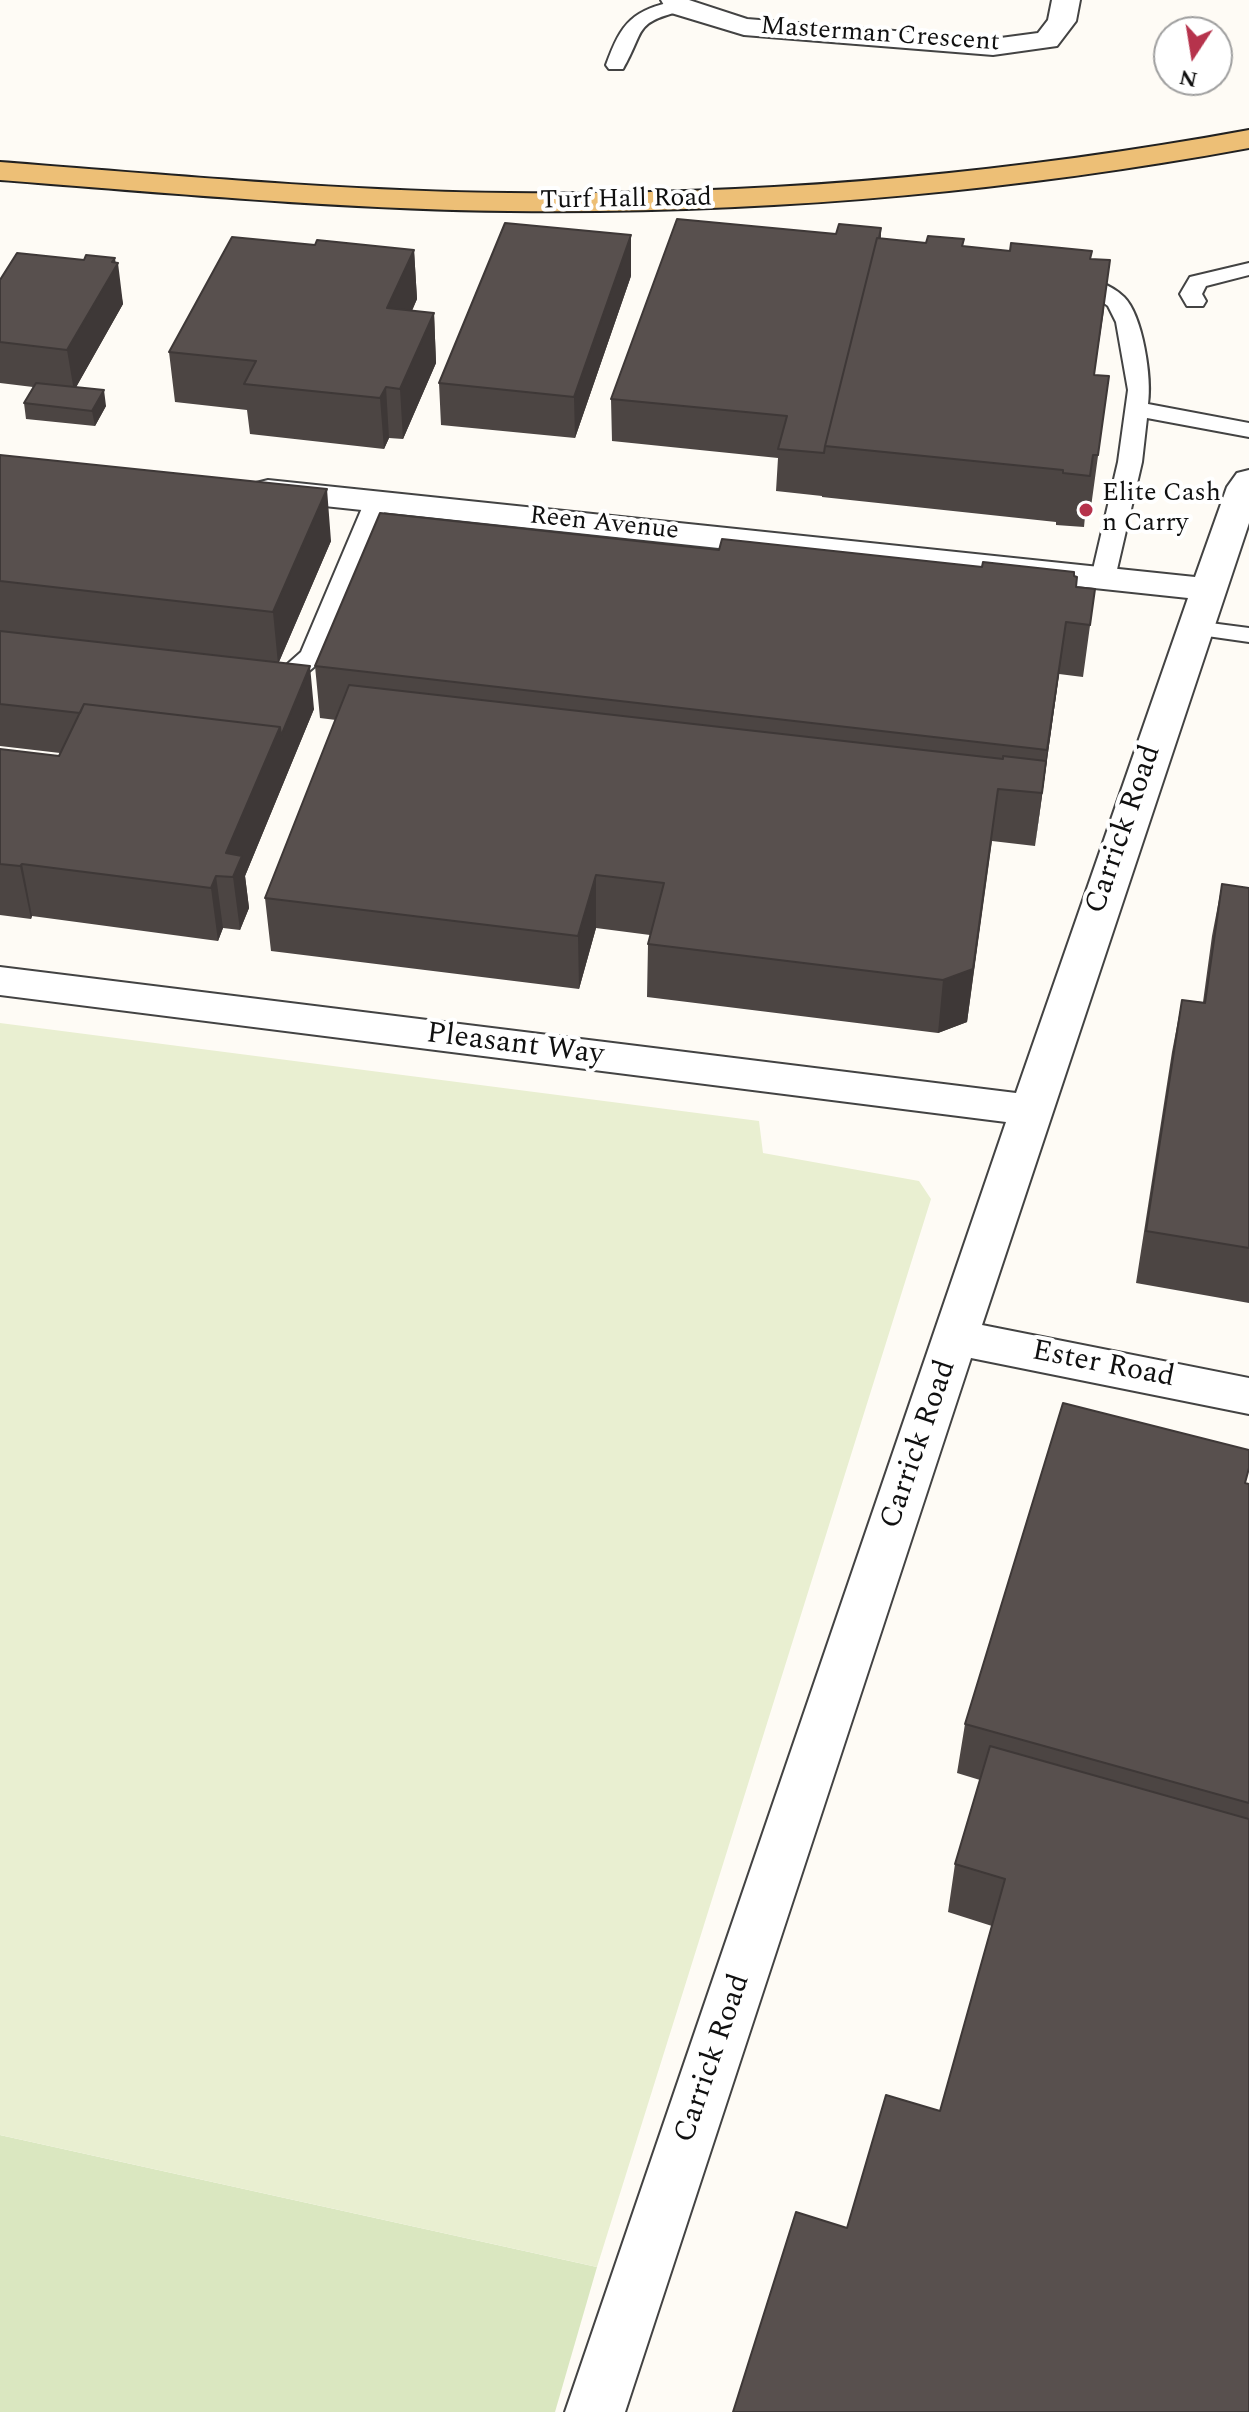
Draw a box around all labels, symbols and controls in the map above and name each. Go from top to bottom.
street label: Masterman Crescent [759,12,1001,60]
north arrow [1153,16,1233,96]
text: N [1176,60,1201,96]
street label: Turf Hall Road [540,184,712,218]
place label: Elite Cash n Carry [1102,479,1221,540]
marker: Elite Cash n Carry [1077,501,1095,519]
street label: Reen Avenue [528,502,680,548]
street label: Carrick Road [1079,741,1171,919]
street label: Pleasant Way [424,1017,606,1075]
street label: Ester Road [1029,1335,1177,1397]
street label: Carrick Road [874,1356,966,1534]
street label: Carrick Road [668,1970,760,2148]

